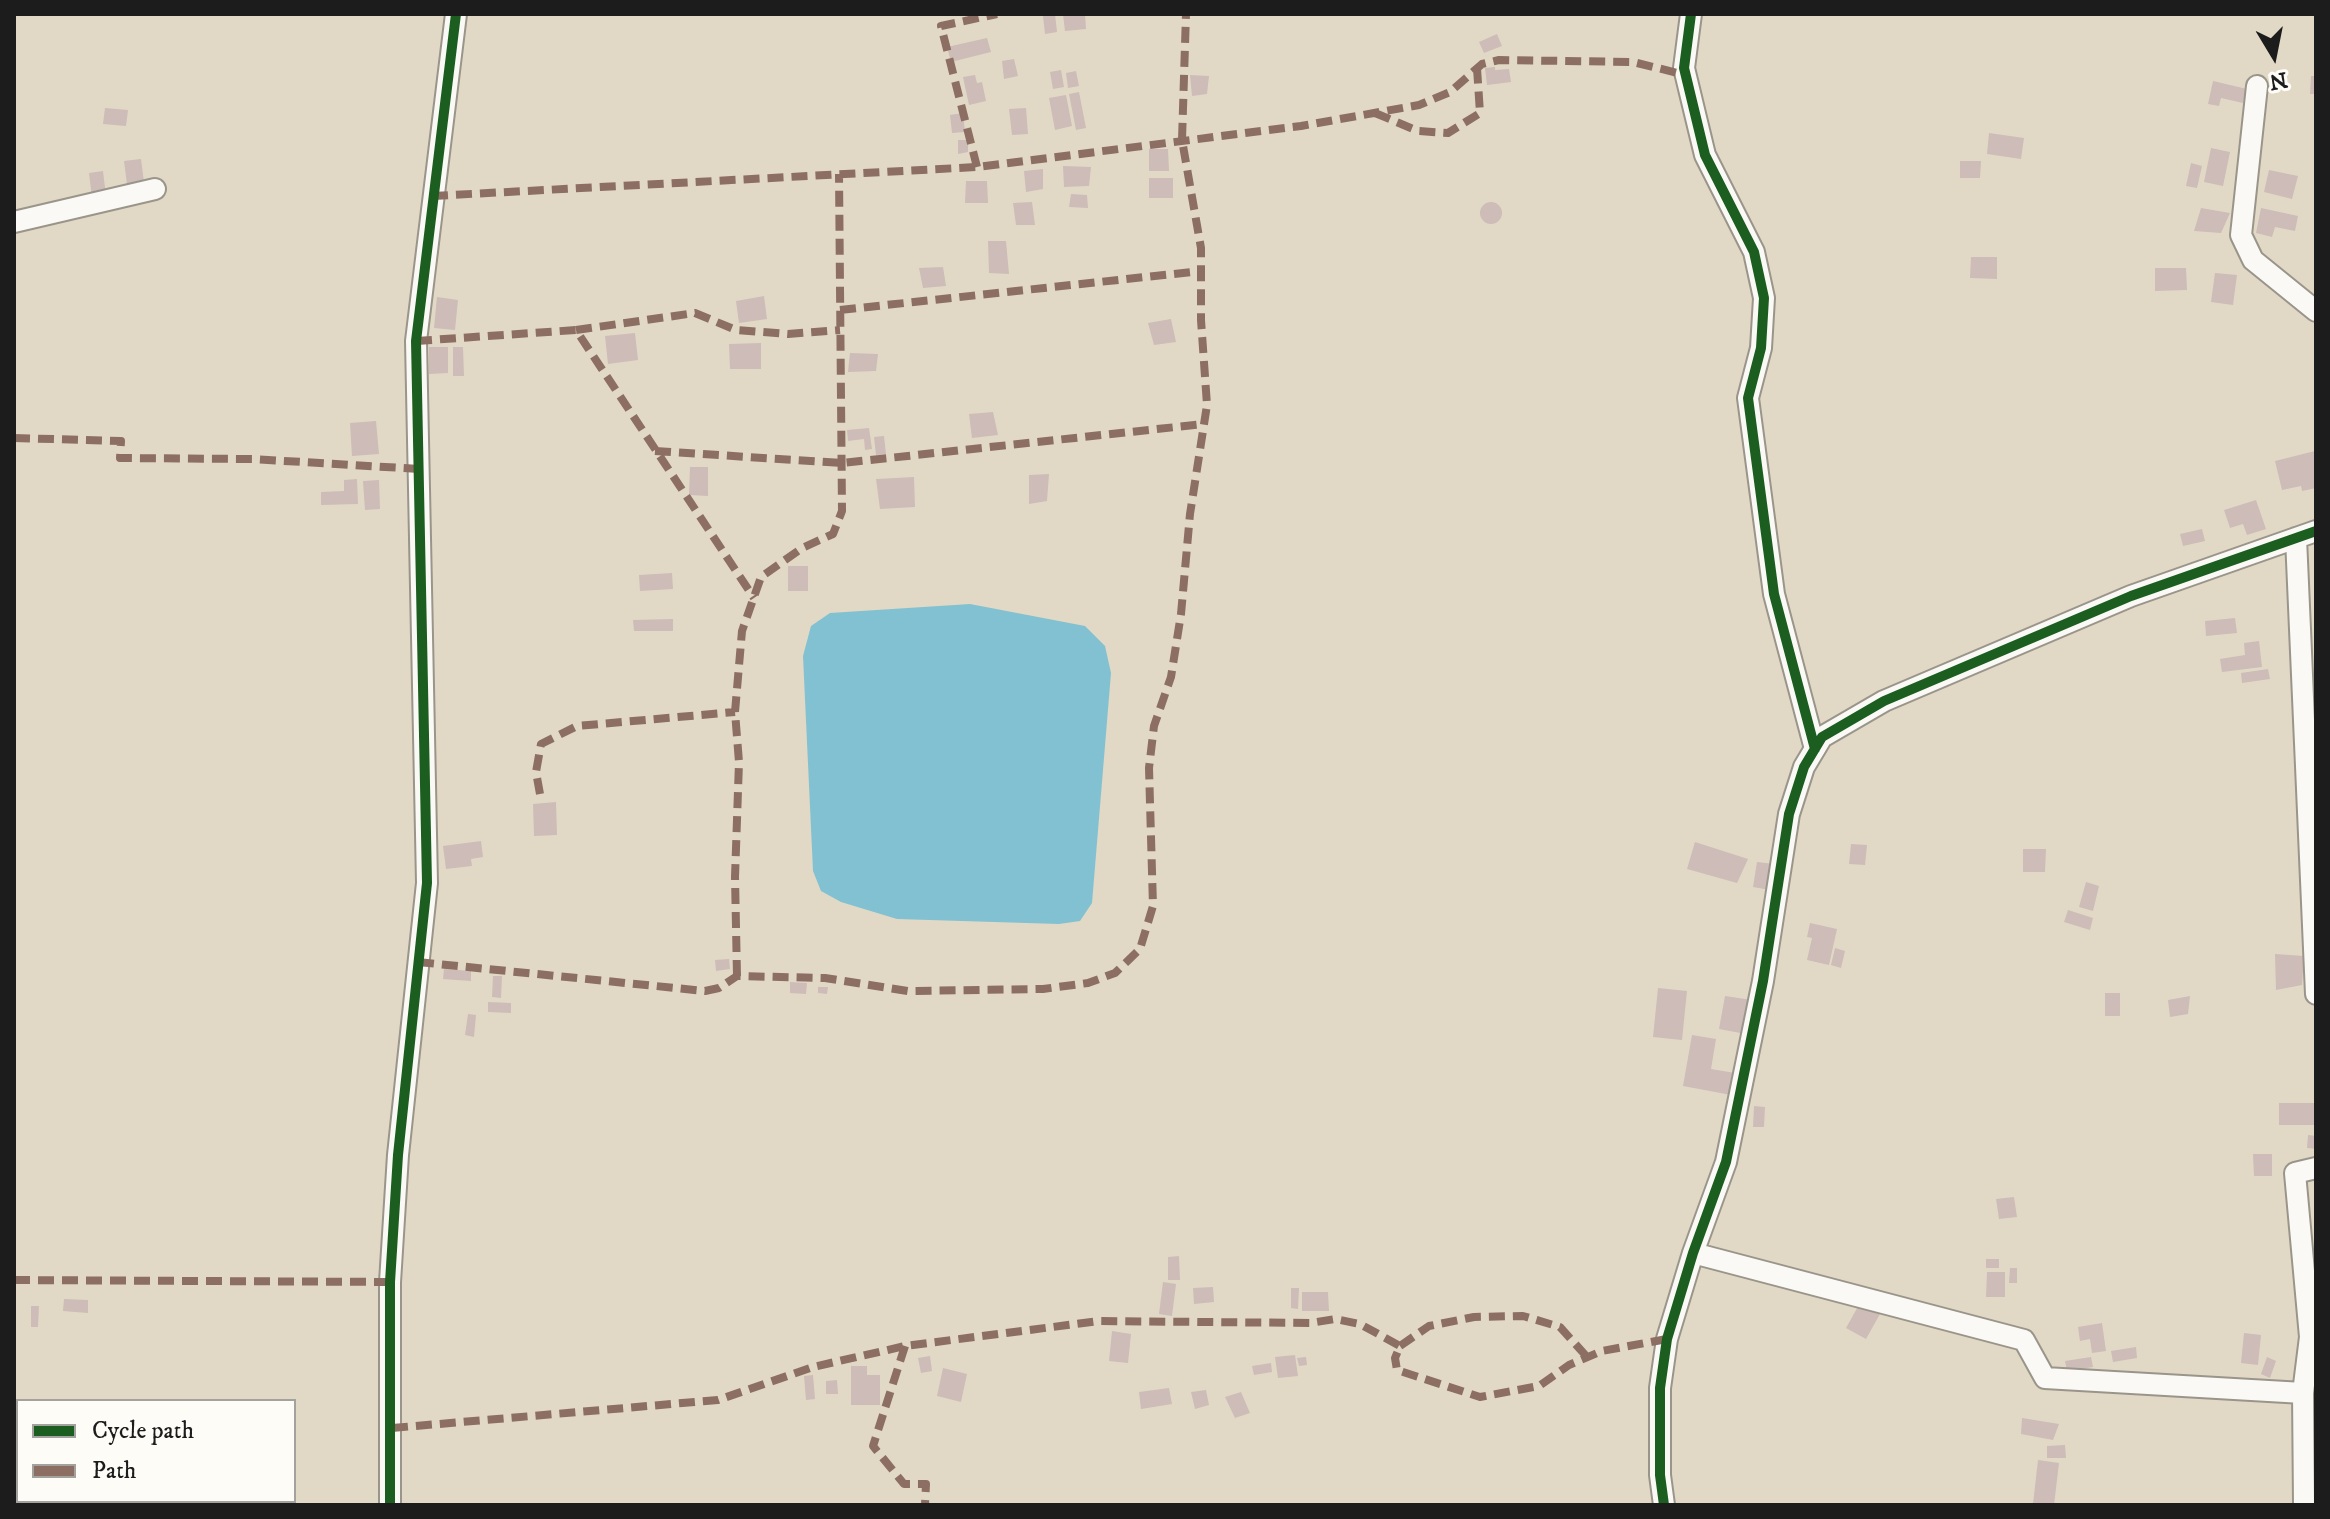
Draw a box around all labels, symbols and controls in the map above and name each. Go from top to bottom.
north arrow [2234,16,2314,96]
text: N [2267,65,2289,95]
legend [16,1399,296,1503]
text: Cycle path [92,1416,194,1446]
text: Path [92,1456,136,1486]

